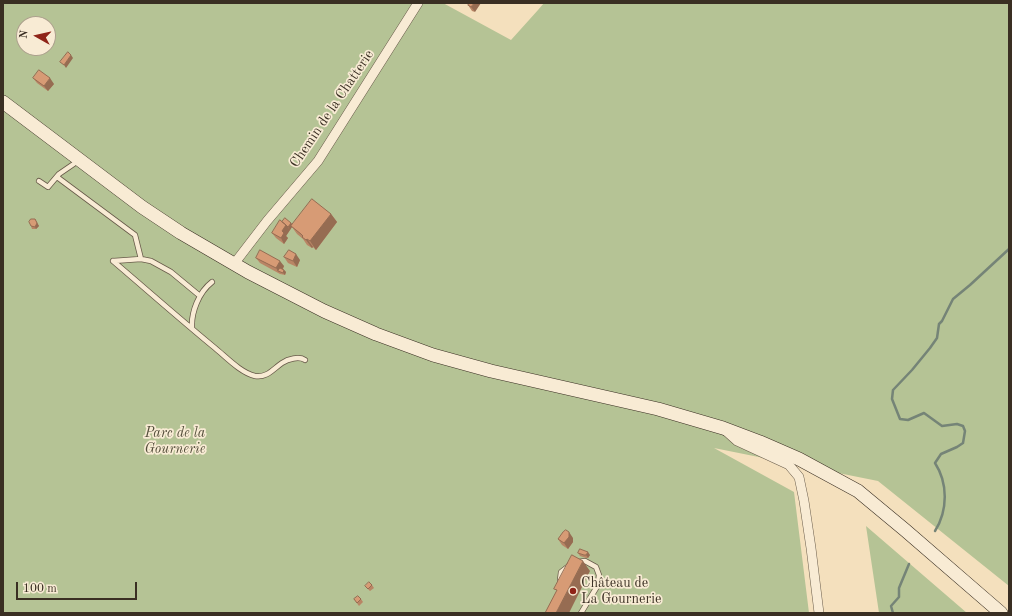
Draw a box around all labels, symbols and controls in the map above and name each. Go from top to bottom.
north arrow [16,16,56,56]
text: N [19,29,31,39]
street label: Chemin de la Chatterie [286,47,378,171]
park label: Parc de la Gournerie [144,425,206,458]
scale bar [18,574,139,600]
place label: Château de La Gournerie [581,575,661,608]
text: 100 m [23,583,57,595]
marker: Château de La Gournerie [568,586,578,596]

